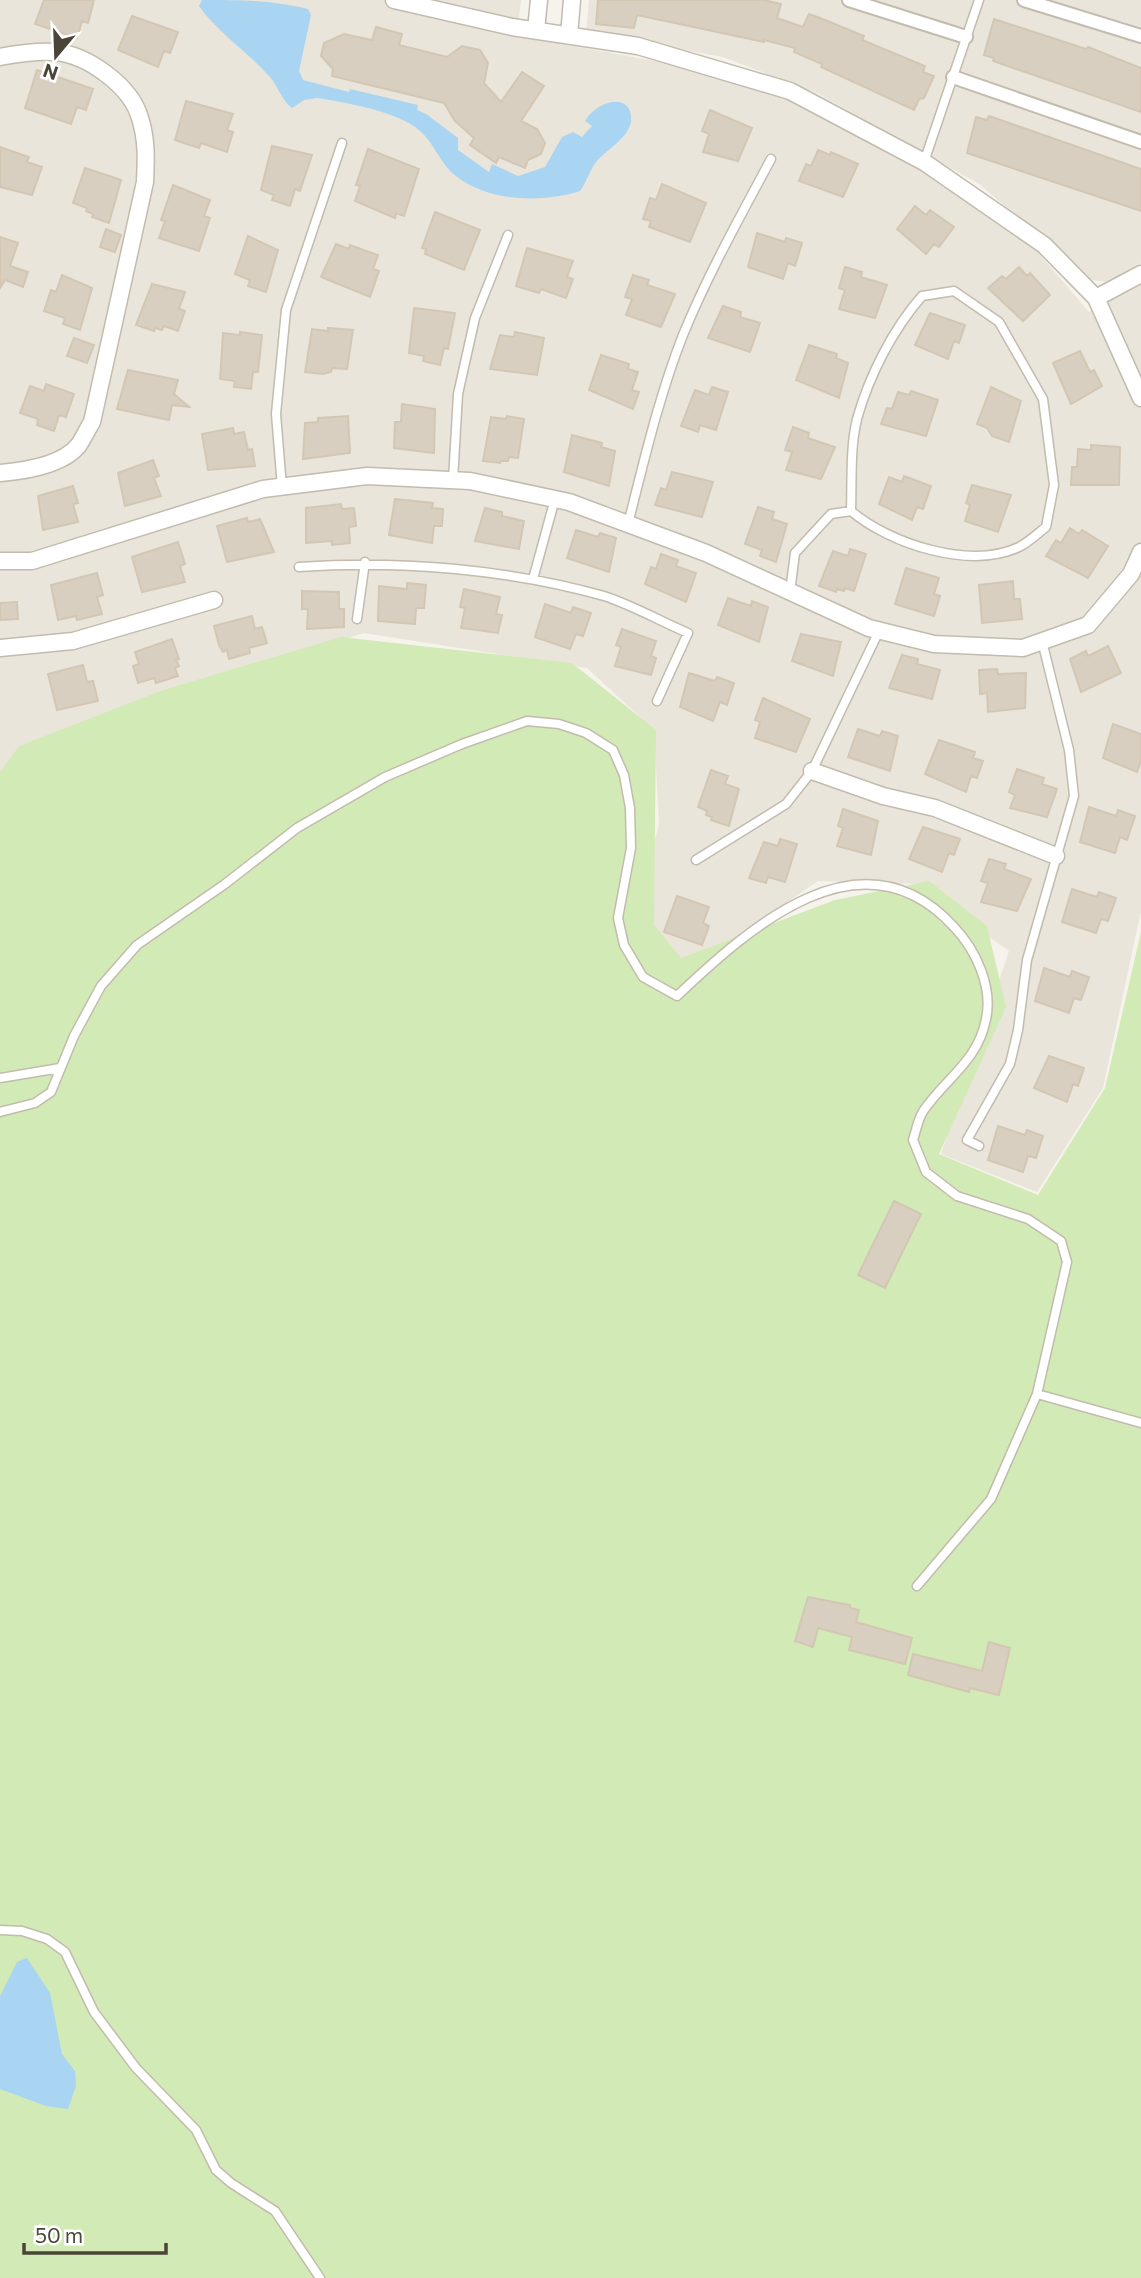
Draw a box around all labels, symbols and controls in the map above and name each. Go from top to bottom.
north arrow [21,21,91,91]
text: N [40,59,61,86]
scale bar [24,2212,166,2256]
text: 50 m [35,2222,83,2247]

